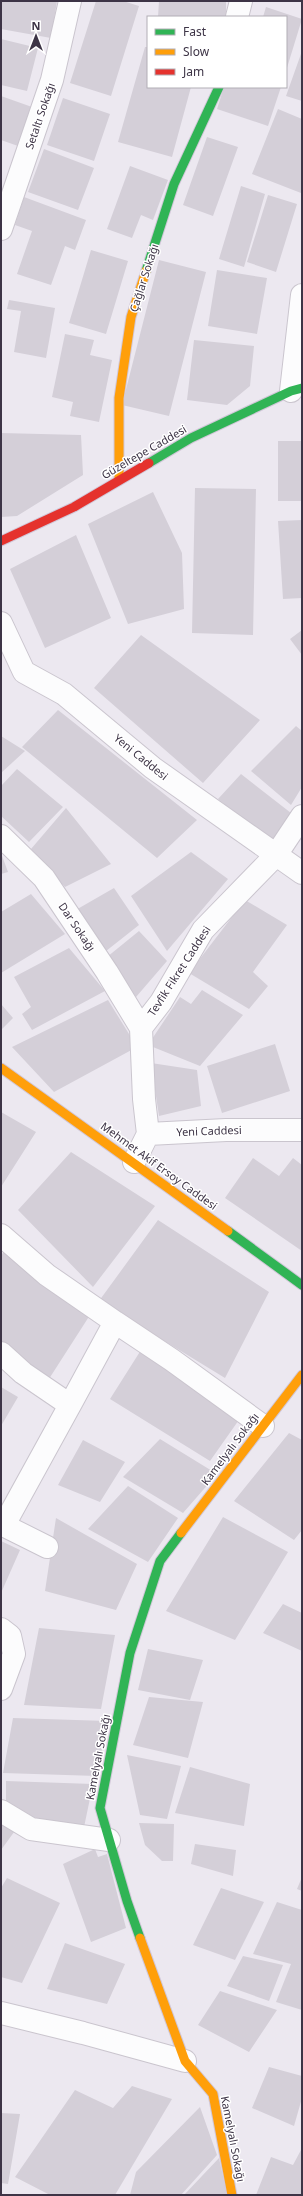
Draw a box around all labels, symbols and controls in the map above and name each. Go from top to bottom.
north arrow [16,16,56,56]
legend [147,16,287,88]
text: N [32,18,40,33]
text: Fast [183,23,207,40]
text: Slow [183,43,210,60]
text: Jam [182,63,204,80]
street label: Setaltı Sokağı [21,81,58,151]
street label: Çağlar Sokağı [125,242,162,314]
street label: Güzeltepe Caddesi [98,421,189,482]
street label: Yeni Caddesi [111,730,171,783]
street label: Dar Sokağı [56,899,99,954]
street label: Tevfik Fikret Caddesi [144,923,213,1019]
street label: Mehmet Akif Ersoy Caddesi [98,1118,221,1213]
street label: Yeni Caddesi [176,1122,242,1139]
street label: Kamelyalı Sokağı [197,1409,262,1488]
street label: Kamelyalı Sokağı [82,1713,113,1801]
street label: Kamelyalı Sokağı [218,2095,249,2183]

